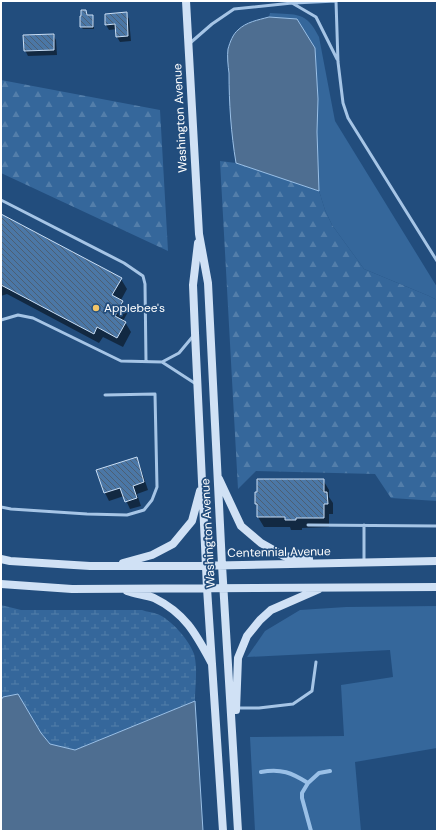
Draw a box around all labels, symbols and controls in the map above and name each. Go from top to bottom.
street label: Washington Avenue [169,63,191,173]
place label: Applebee's [104,300,165,316]
marker: Applebee's [91,303,101,313]
street label: Washington Avenue [197,478,219,588]
street label: Centennial Avenue [227,543,331,561]

